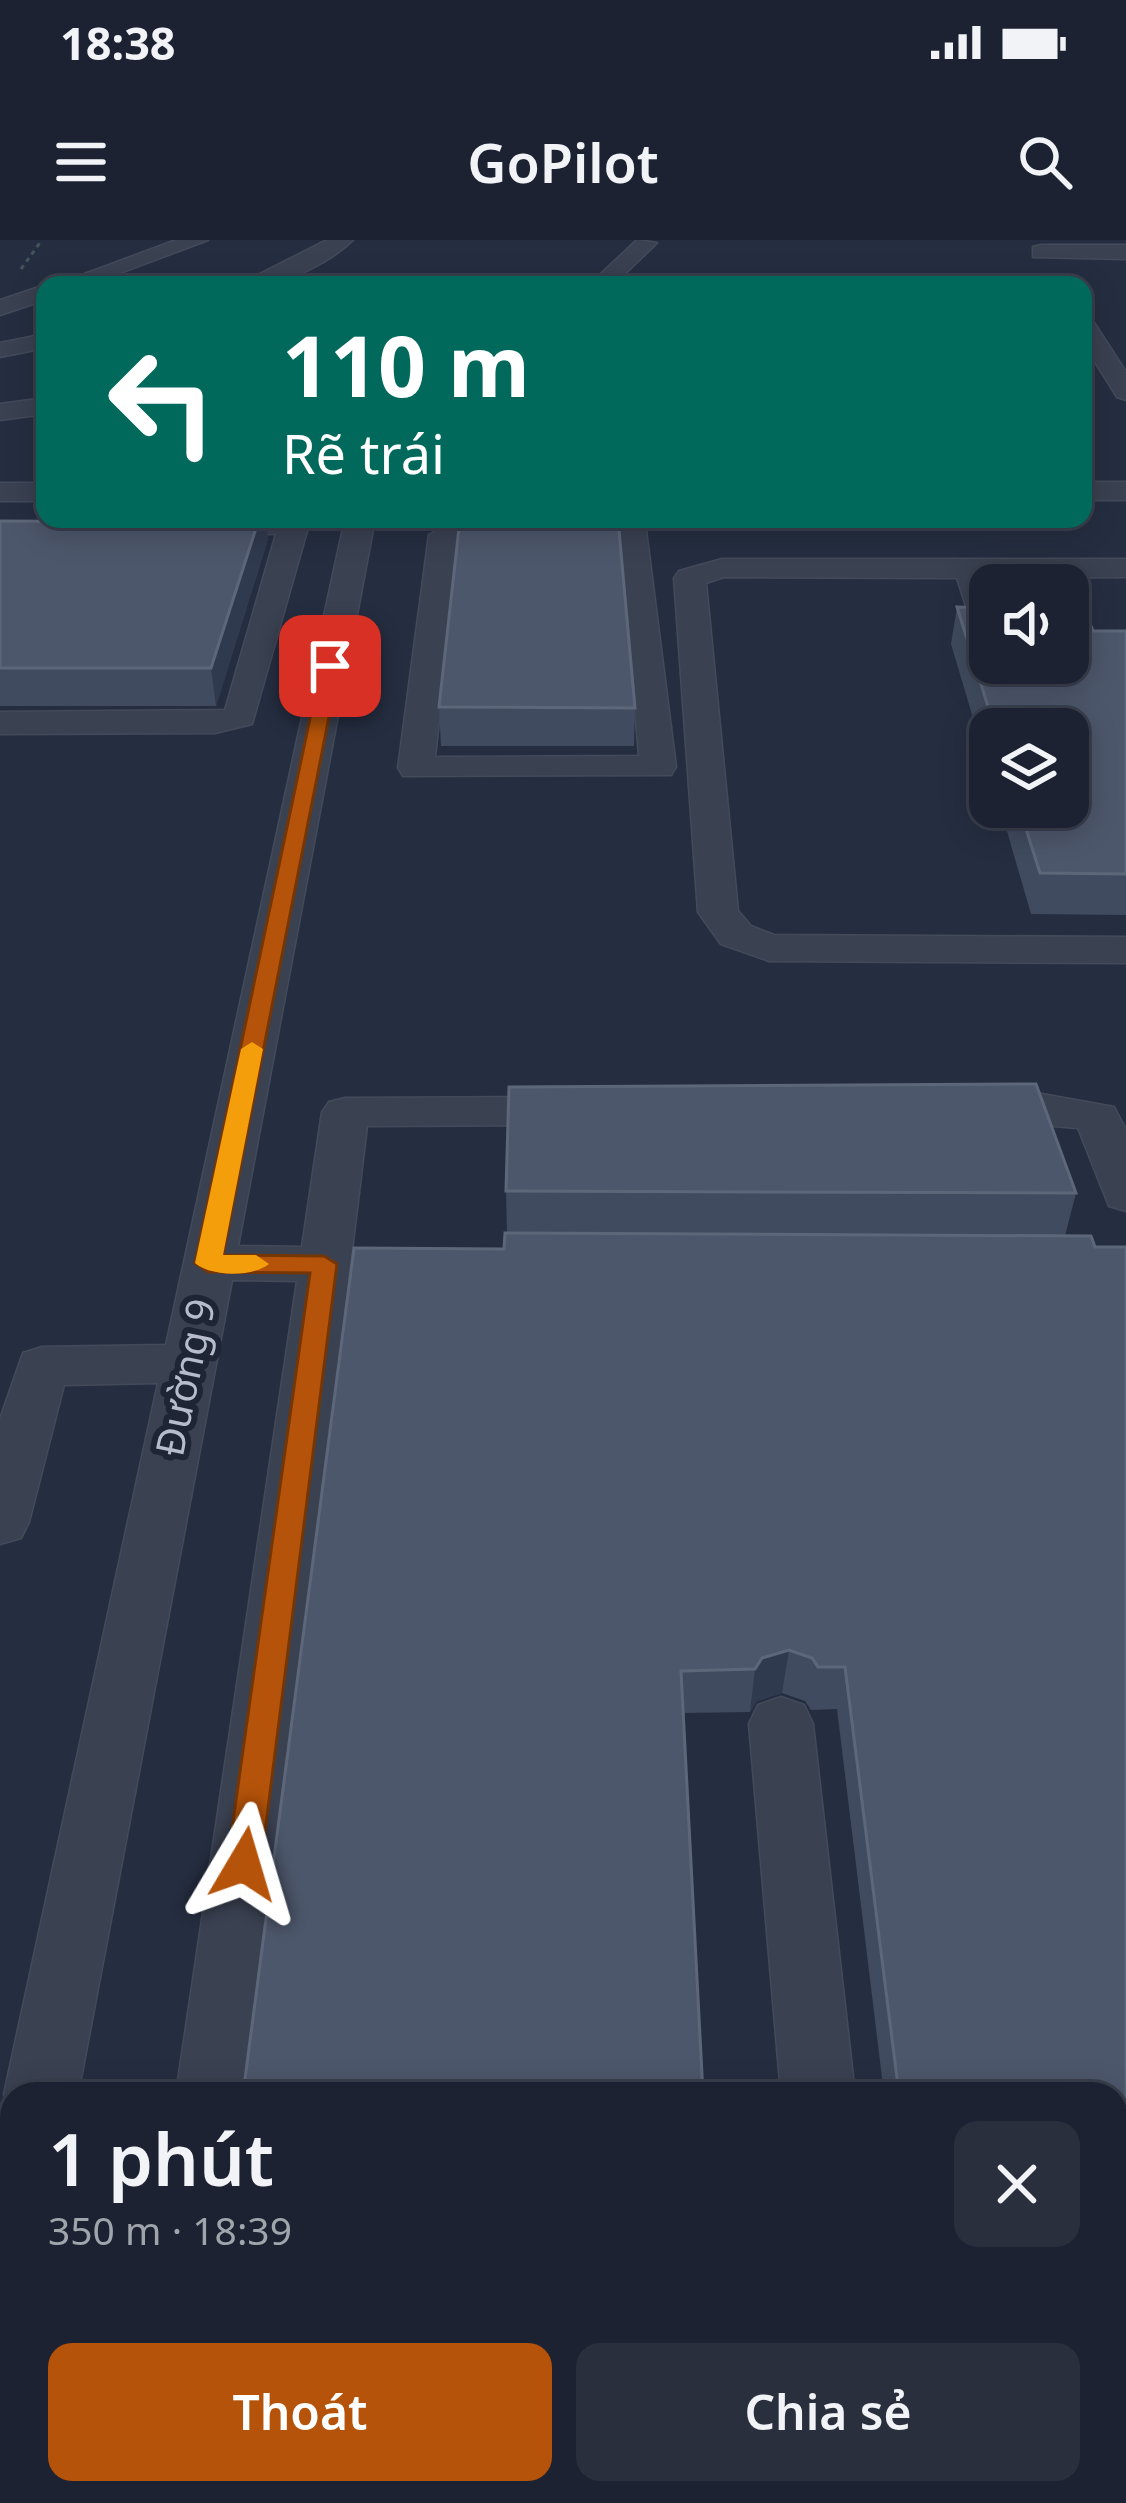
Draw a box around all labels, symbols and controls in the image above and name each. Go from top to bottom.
text: 18:38 [60,12,176,73]
text: GoPilot [467,125,659,199]
icon: menu [48,129,114,195]
icon: search [1012,129,1078,195]
text: 110 m [282,307,530,422]
icon: left [84,324,240,480]
text: Rẽ trái [282,416,445,490]
map controls [969,564,1089,828]
button: sound [969,564,1089,684]
pin [279,615,381,717]
icon: arrive [297,633,363,699]
button: layers [969,708,1089,828]
street label: Đường 9 [142,1294,226,1460]
position arrow [181,1801,307,1927]
text: 1 phút [48,2109,274,2207]
button: close [954,2121,1080,2247]
text: 350 m · 18:39 [48,2203,292,2256]
button: Thoát [48,2343,552,2481]
button: Chia sẻ [576,2343,1080,2481]

